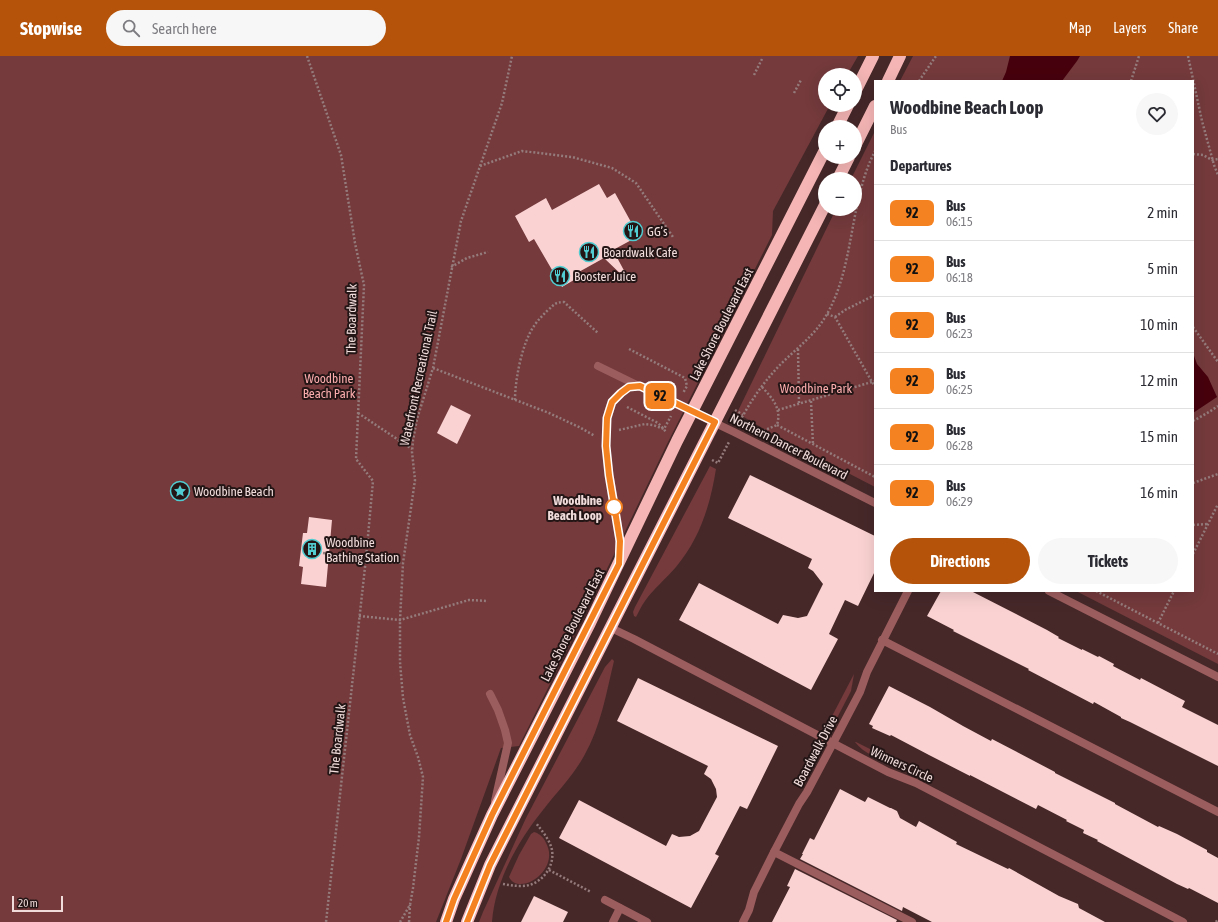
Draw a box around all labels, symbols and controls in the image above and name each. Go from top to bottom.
search box [106,10,386,46]
text: Stopwise [20,17,82,39]
icon: search [120,17,142,39]
text: Search here [152,20,217,37]
text: Map [1069,20,1091,36]
text: Layers [1113,20,1146,36]
text: Share [1168,20,1198,36]
map controls [818,68,862,216]
button: locate [818,68,862,112]
button: heart [1136,93,1178,135]
text: Woodbine Beach Loop [890,96,1043,118]
button: + [818,120,862,164]
text: Bus [890,122,907,137]
text: Departures [890,157,952,174]
button: − [818,172,862,216]
text: Bus [946,197,966,214]
text: 2 min [1147,204,1178,221]
text: 92 [905,205,919,221]
text: 06:15 [946,214,973,229]
restaurant icon: GG’s [622,220,644,242]
place label: GG’s [647,224,668,239]
restaurant icon: Boardwalk Cafe [578,241,600,263]
place label: Boardwalk Cafe [603,245,677,260]
text: Bus [946,253,966,270]
text: 5 min [1147,260,1178,277]
text: 92 [905,261,919,277]
restaurant icon: Booster Juice [549,265,571,287]
street label: Lake Shore Boulevard East [687,265,756,383]
place label: Booster Juice [574,269,636,284]
text: 06:18 [946,270,973,285]
street label: The Boardwalk [343,283,360,354]
street label: Waterfront Recreational Trail [397,309,440,447]
text: Bus [946,309,966,326]
text: 10 min [1140,316,1178,333]
text: 92 [905,317,919,333]
text: 06:23 [946,326,973,341]
text: Bus [946,365,966,382]
park label: Woodbine Beach Park [303,371,356,401]
text: 12 min [1140,372,1178,389]
text: 92 [905,373,919,389]
park label: Woodbine Park [780,381,852,396]
text: 06:25 [946,382,973,397]
line badge: 92 [642,383,678,409]
text: 92 [653,388,667,404]
street label: Northern Dancer Boulevard [727,410,850,483]
text: Bus [946,421,966,438]
text: 15 min [1140,428,1178,445]
text: 92 [905,429,919,445]
text: 06:28 [946,438,973,453]
text: Bus [946,477,966,494]
place icon: Woodbine Beach [169,480,191,502]
place label: Woodbine Beach [194,484,274,499]
text: 16 min [1140,484,1178,501]
text: 92 [905,485,919,501]
place label: Woodbine Beach Loop [548,493,602,523]
text: 06:29 [946,494,973,509]
marker: Woodbine Beach Loop [605,498,623,516]
place label: Woodbine Bathing Station [326,535,399,565]
building icon: Woodbine Bathing Station [301,538,323,560]
button: Directions [890,538,1030,584]
button: Tickets [1038,538,1178,584]
street label: Lake Shore Boulevard East [538,566,607,684]
street label: The Boardwalk [326,703,349,775]
street label: Boardwalk Drive [790,713,840,789]
street label: Winners Circle [868,743,936,786]
scale bar [12,894,63,913]
text: 20 m [18,897,38,909]

